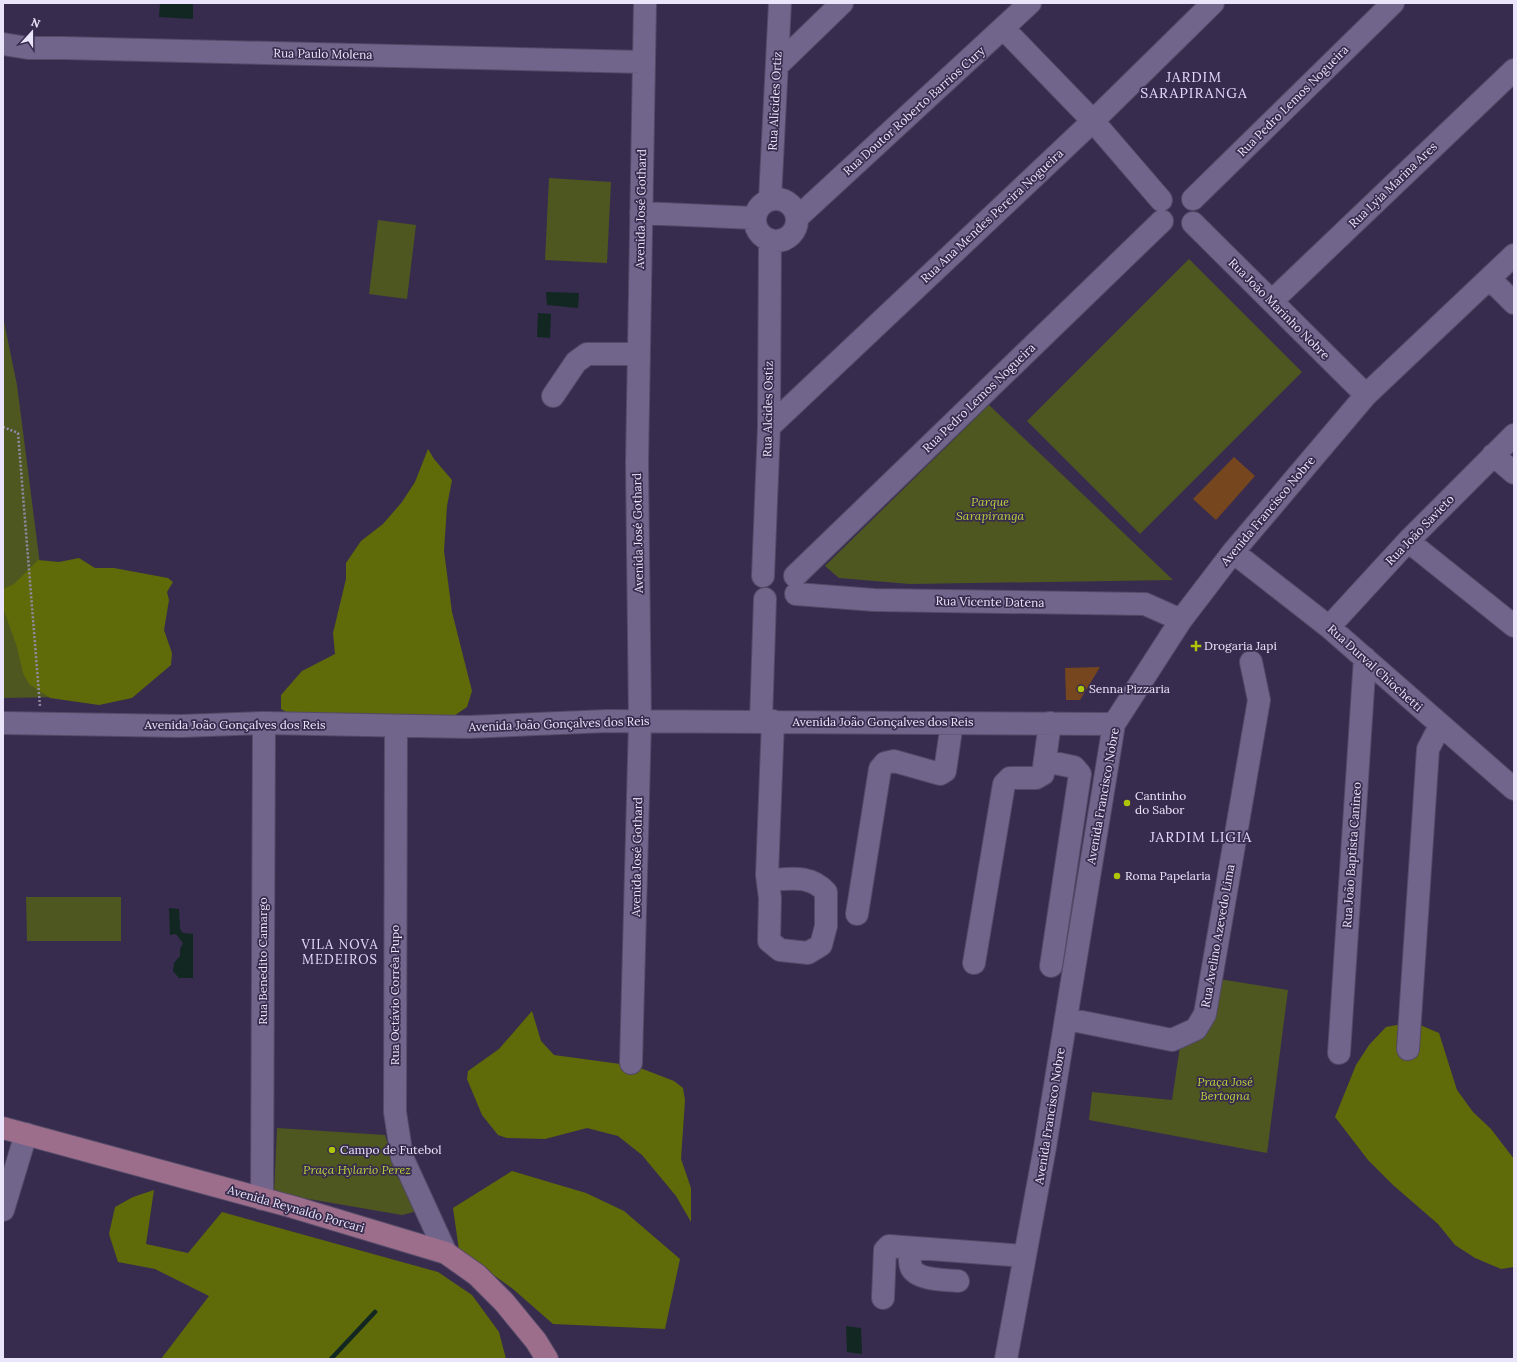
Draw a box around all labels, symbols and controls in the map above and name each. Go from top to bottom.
north arrow [12,12,52,52]
text: N [29,15,43,31]
street label: Rua Doutor Roberto Barrios Cury [840,42,988,178]
street label: Rua Pedro Lemos Nogueira [1234,42,1351,159]
street label: Rua Paulo Molena [273,45,373,62]
street label: Rua Alicides Ortiz [764,51,785,151]
district label: JARDIM SARAPIRANGA [1140,68,1248,102]
street label: Rua Lyia Marina Ares [1345,138,1440,231]
street label: Rua Ana Mendes Pereira Nogueira [917,146,1066,286]
street label: Avenida José Gothard [632,149,649,270]
street label: Rua João Marinho Nobre [1226,255,1333,363]
street label: Rua Pedro Lemos Nogueira [919,340,1038,455]
street label: Rua Alcides Ostiz [759,361,776,457]
street label: Avenida Francisco Nobre [1217,452,1318,569]
street label: Avenida José Gothard [629,473,646,594]
street label: Rua João Savieto [1382,491,1457,568]
park label: Parque Sarapiranga [956,494,1024,523]
street label: Rua Vicente Datena [935,593,1045,610]
street label: Rua Durval Chiochetti [1325,621,1426,714]
place label: Drogaria Japi [1204,638,1277,653]
marker: Drogaria Japi [1191,641,1201,651]
place label: Senna Pizzaria [1089,681,1170,696]
marker: Senna Pizzaria [1076,684,1086,694]
street label: Avenida João Gonçalves dos Reis [467,713,650,734]
street label: Avenida João Gonçalves dos Reis [792,714,974,729]
street label: Avenida João Gonçalves dos Reis [144,717,326,732]
street label: Avenida Francisco Nobre [1083,726,1122,866]
street label: Rua João Baptista Canineo [1339,782,1364,928]
place label: Cantinho do Sabor [1135,788,1186,817]
street label: Avenida José Gothard [628,797,645,918]
marker: Cantinho do Sabor [1122,798,1132,808]
district label: JARDIM LIGIA [1149,828,1252,846]
street label: Rua Avelino Azevedo Lima [1198,863,1238,1009]
place label: Roma Papelaria [1125,868,1211,883]
marker: Roma Papelaria [1112,871,1122,881]
street label: Rua Benedito Camargo [255,897,270,1025]
street label: Rua Octávio Corrêa Pupo [387,925,402,1065]
district label: VILA NOVA MEDEIROS [300,936,379,968]
street label: Avenida Francisco Nobre [1031,1046,1068,1186]
park label: Praça José Bertogna [1197,1074,1253,1103]
place label: Campo de Futebol [340,1142,442,1157]
marker: Campo de Futebol [327,1145,337,1155]
park label: Praça Hylario Perez [303,1162,411,1177]
street label: Avenida Reynaldo Porcari [225,1182,366,1235]

